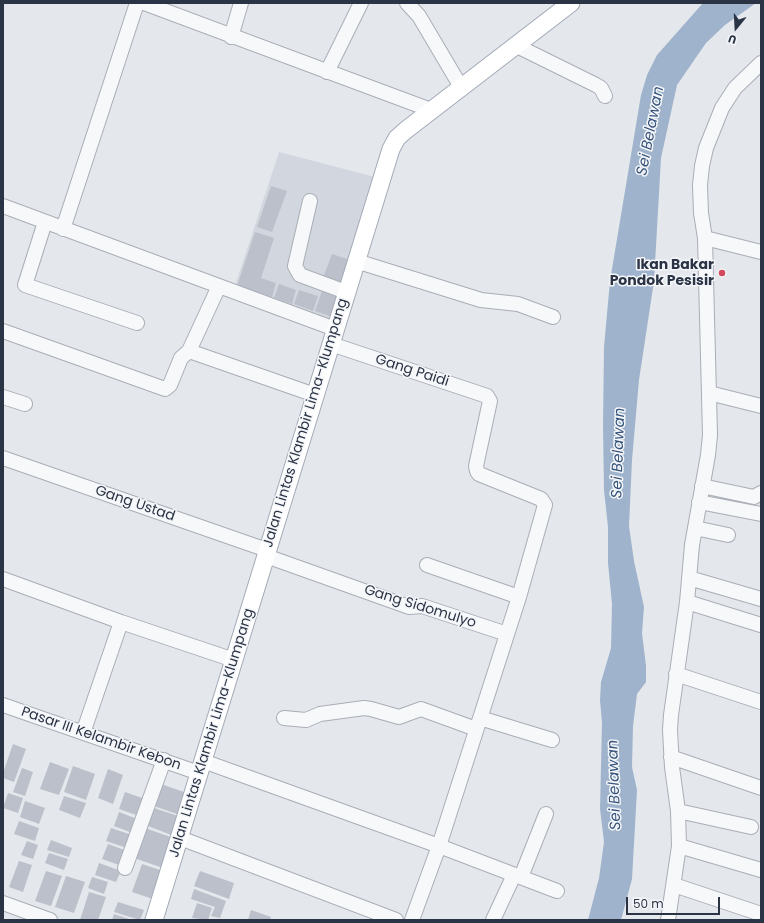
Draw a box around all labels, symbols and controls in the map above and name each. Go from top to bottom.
north arrow [716,8,756,48]
text: U [726,31,738,48]
water label: Sei Belawan [634,85,668,177]
place label: Ikan Bakar Pondok Pesisir [610,257,714,290]
marker: Ikan Bakar Pondok Pesisir [717,268,727,278]
street label: Jalan Lintas Klambir Lima–Klumpang [260,296,352,550]
street label: Gang Paidi [373,351,451,391]
water label: Sei Belawan [608,407,630,499]
street label: Gang Ustad [93,482,177,526]
street label: Gang Sidomulyo [362,582,478,632]
street label: Jalan Lintas Klambir Lima–Klumpang [166,606,258,860]
street label: Pasar III Kelambir Kebon [19,704,183,774]
water label: Sei Belawan [604,739,626,831]
scale bar [628,889,722,915]
text: 50 m [633,895,664,912]

